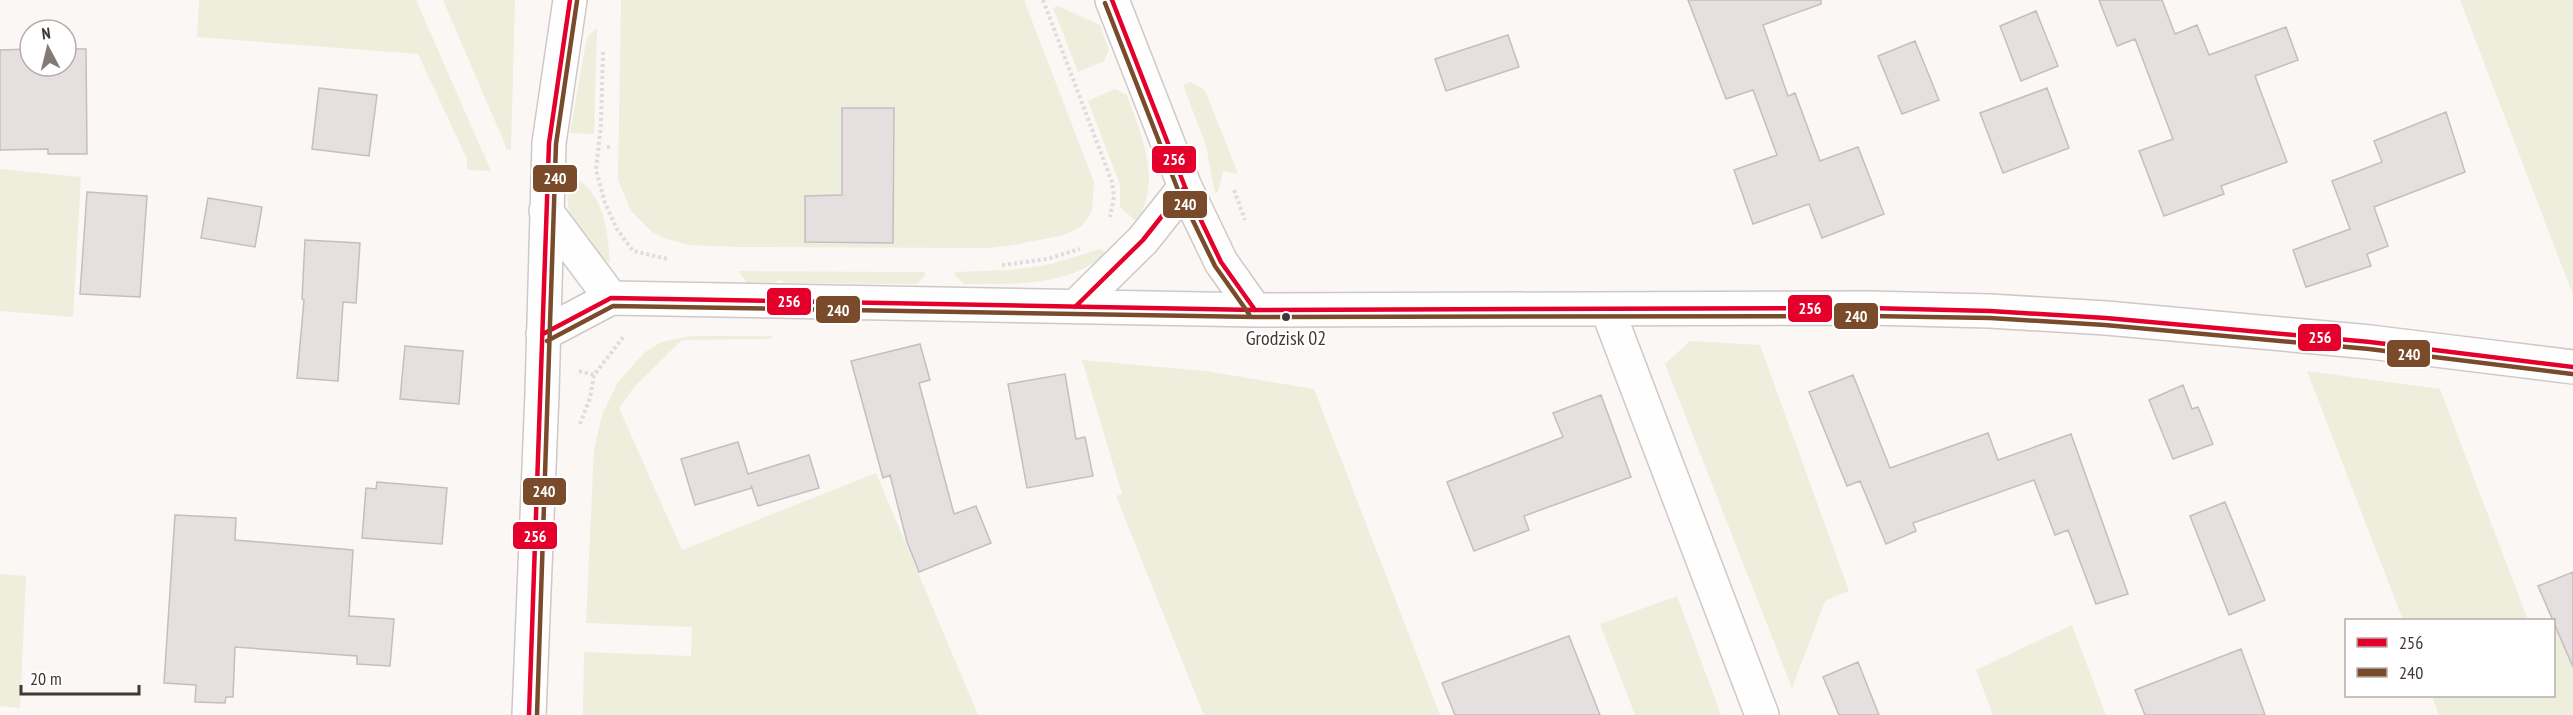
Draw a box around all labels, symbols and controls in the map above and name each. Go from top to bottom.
north arrow [18,18,78,78]
text: N [41,23,52,44]
line badge: 256 [1151,145,1197,174]
text: 256 [1163,149,1186,169]
line badge: 240 [532,164,578,193]
text: 240 [544,168,567,188]
line badge: 240 [1162,190,1208,219]
text: 240 [1174,194,1197,214]
line badge: 256 [766,287,812,316]
text: 256 [778,291,801,311]
line badge: 256 [1787,294,1833,323]
line badge: 240 [815,295,861,324]
text: 256 [1799,298,1822,318]
text: 240 [827,300,850,320]
line badge: 240 [1833,302,1879,330]
text: 240 [1845,306,1868,326]
marker: Grodzisk 02 [1280,311,1292,323]
line badge: 256 [2297,323,2342,352]
place label: Grodzisk 02 [1246,325,1326,351]
text: 256 [2309,327,2332,347]
line badge: 240 [2386,339,2431,368]
text: 240 [2398,344,2421,364]
line badge: 240 [522,477,567,506]
text: 240 [533,481,556,501]
line badge: 256 [512,521,558,550]
text: 256 [524,526,547,546]
legend [2345,619,2555,697]
text: 256 [2399,631,2423,654]
scale bar [21,658,140,696]
text: 240 [2399,661,2423,684]
text: 20 m [30,667,62,690]

